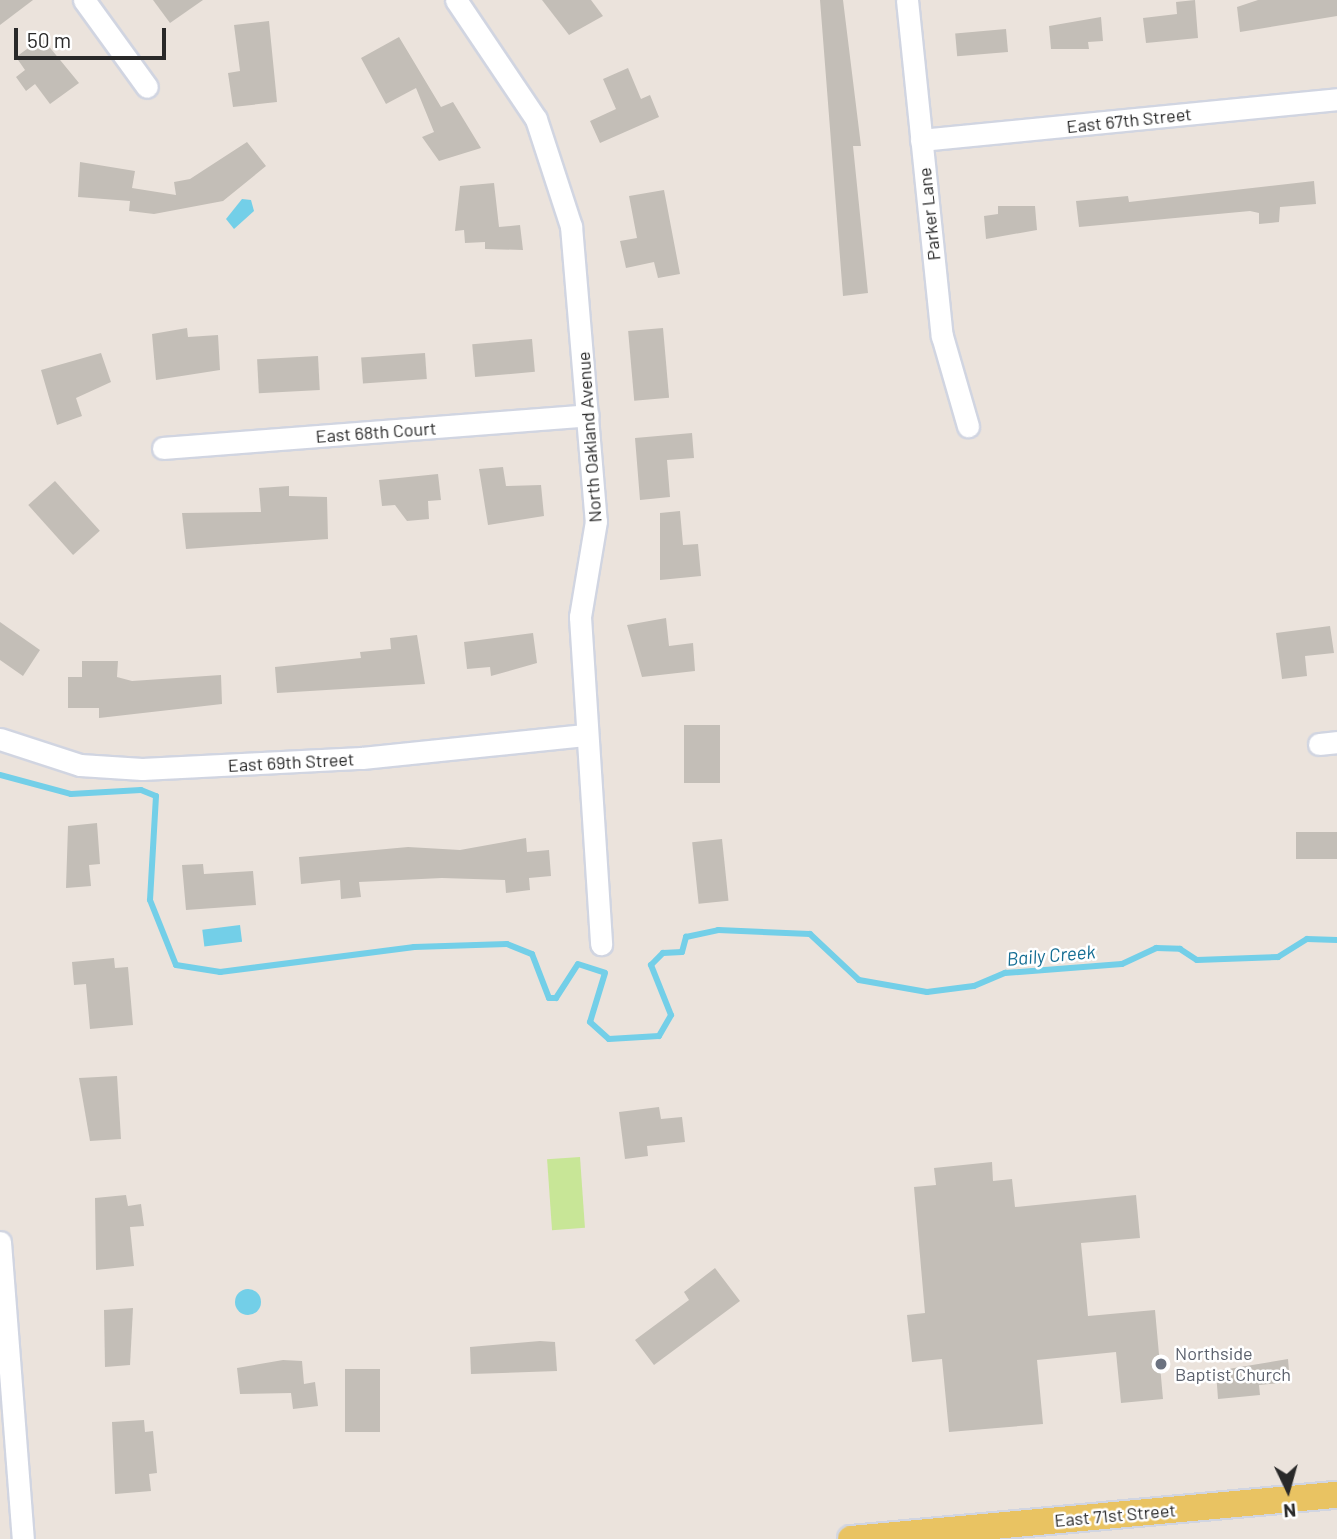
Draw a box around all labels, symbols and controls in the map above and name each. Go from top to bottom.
scale bar [18,14,170,58]
text: 50 m [27,27,71,52]
street label: East 67th Street [1065,103,1193,137]
street label: Parker Lane [913,166,945,262]
street label: North Oakland Avenue [572,351,606,523]
street label: East 68th Court [315,417,437,447]
street label: East 69th Street [227,748,355,776]
water label: Baily Creek [1006,940,1096,970]
place label: Northside Baptist Church [1175,1343,1291,1386]
marker: Northside Baptist Church [1153,1356,1169,1372]
north arrow [1253,1455,1323,1525]
street label: East 71st Street [1053,1499,1177,1531]
text: N [1283,1499,1297,1523]

